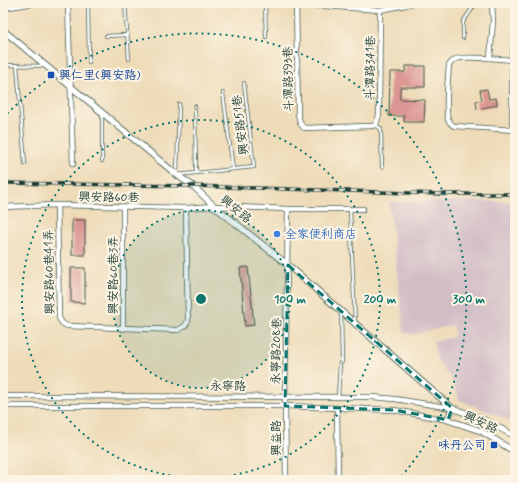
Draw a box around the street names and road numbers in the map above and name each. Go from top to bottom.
street label: 斗潭路341巷 [362,35,380,101]
street label: 斗潭路393巷 [280,46,298,112]
street label: 興安路51巷 [229,94,253,156]
street label: 興安路60巷 [78,189,140,207]
street label: 興安路 [216,192,254,227]
street label: 興安路60巷41弄 [41,229,59,315]
street label: 興安路60巷3弄 [106,236,122,314]
street label: 永寧路208巷 [268,317,286,385]
street label: 永寧路 [210,379,246,395]
street label: 興安路 [461,408,500,438]
street label: 興益路 [269,420,285,456]

